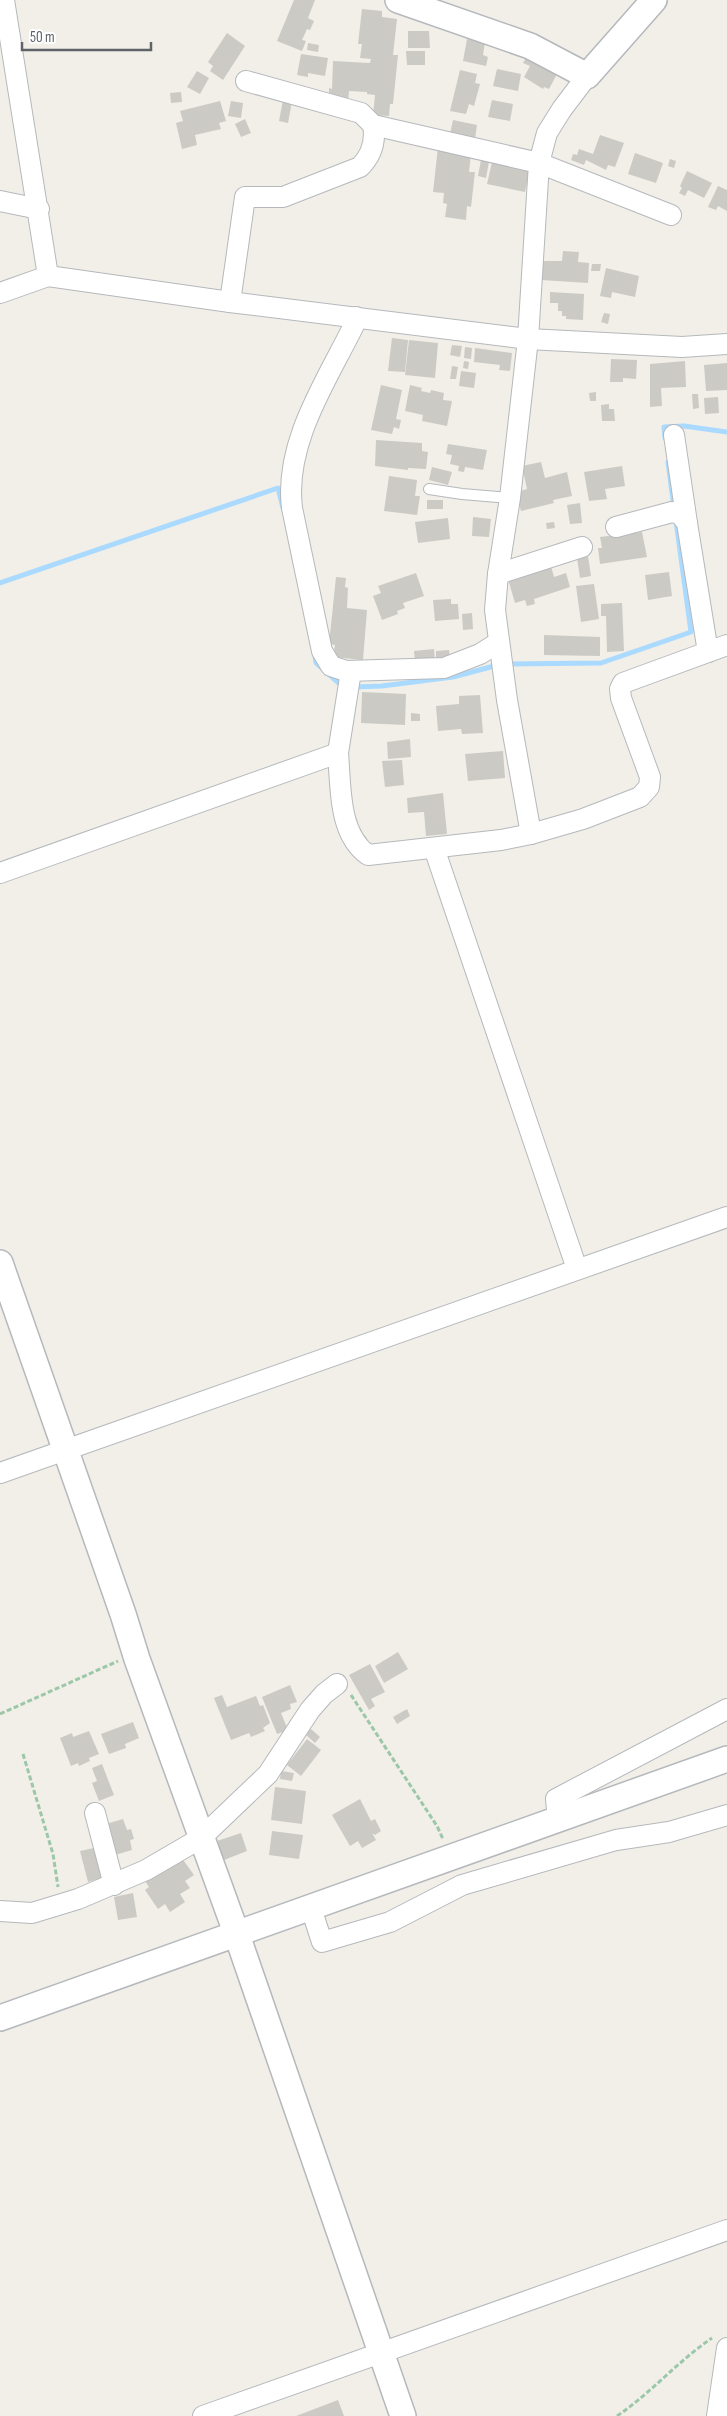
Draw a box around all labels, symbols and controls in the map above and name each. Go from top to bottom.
scale bar [22,20,151,52]
text: 50 m [30,28,55,47]

